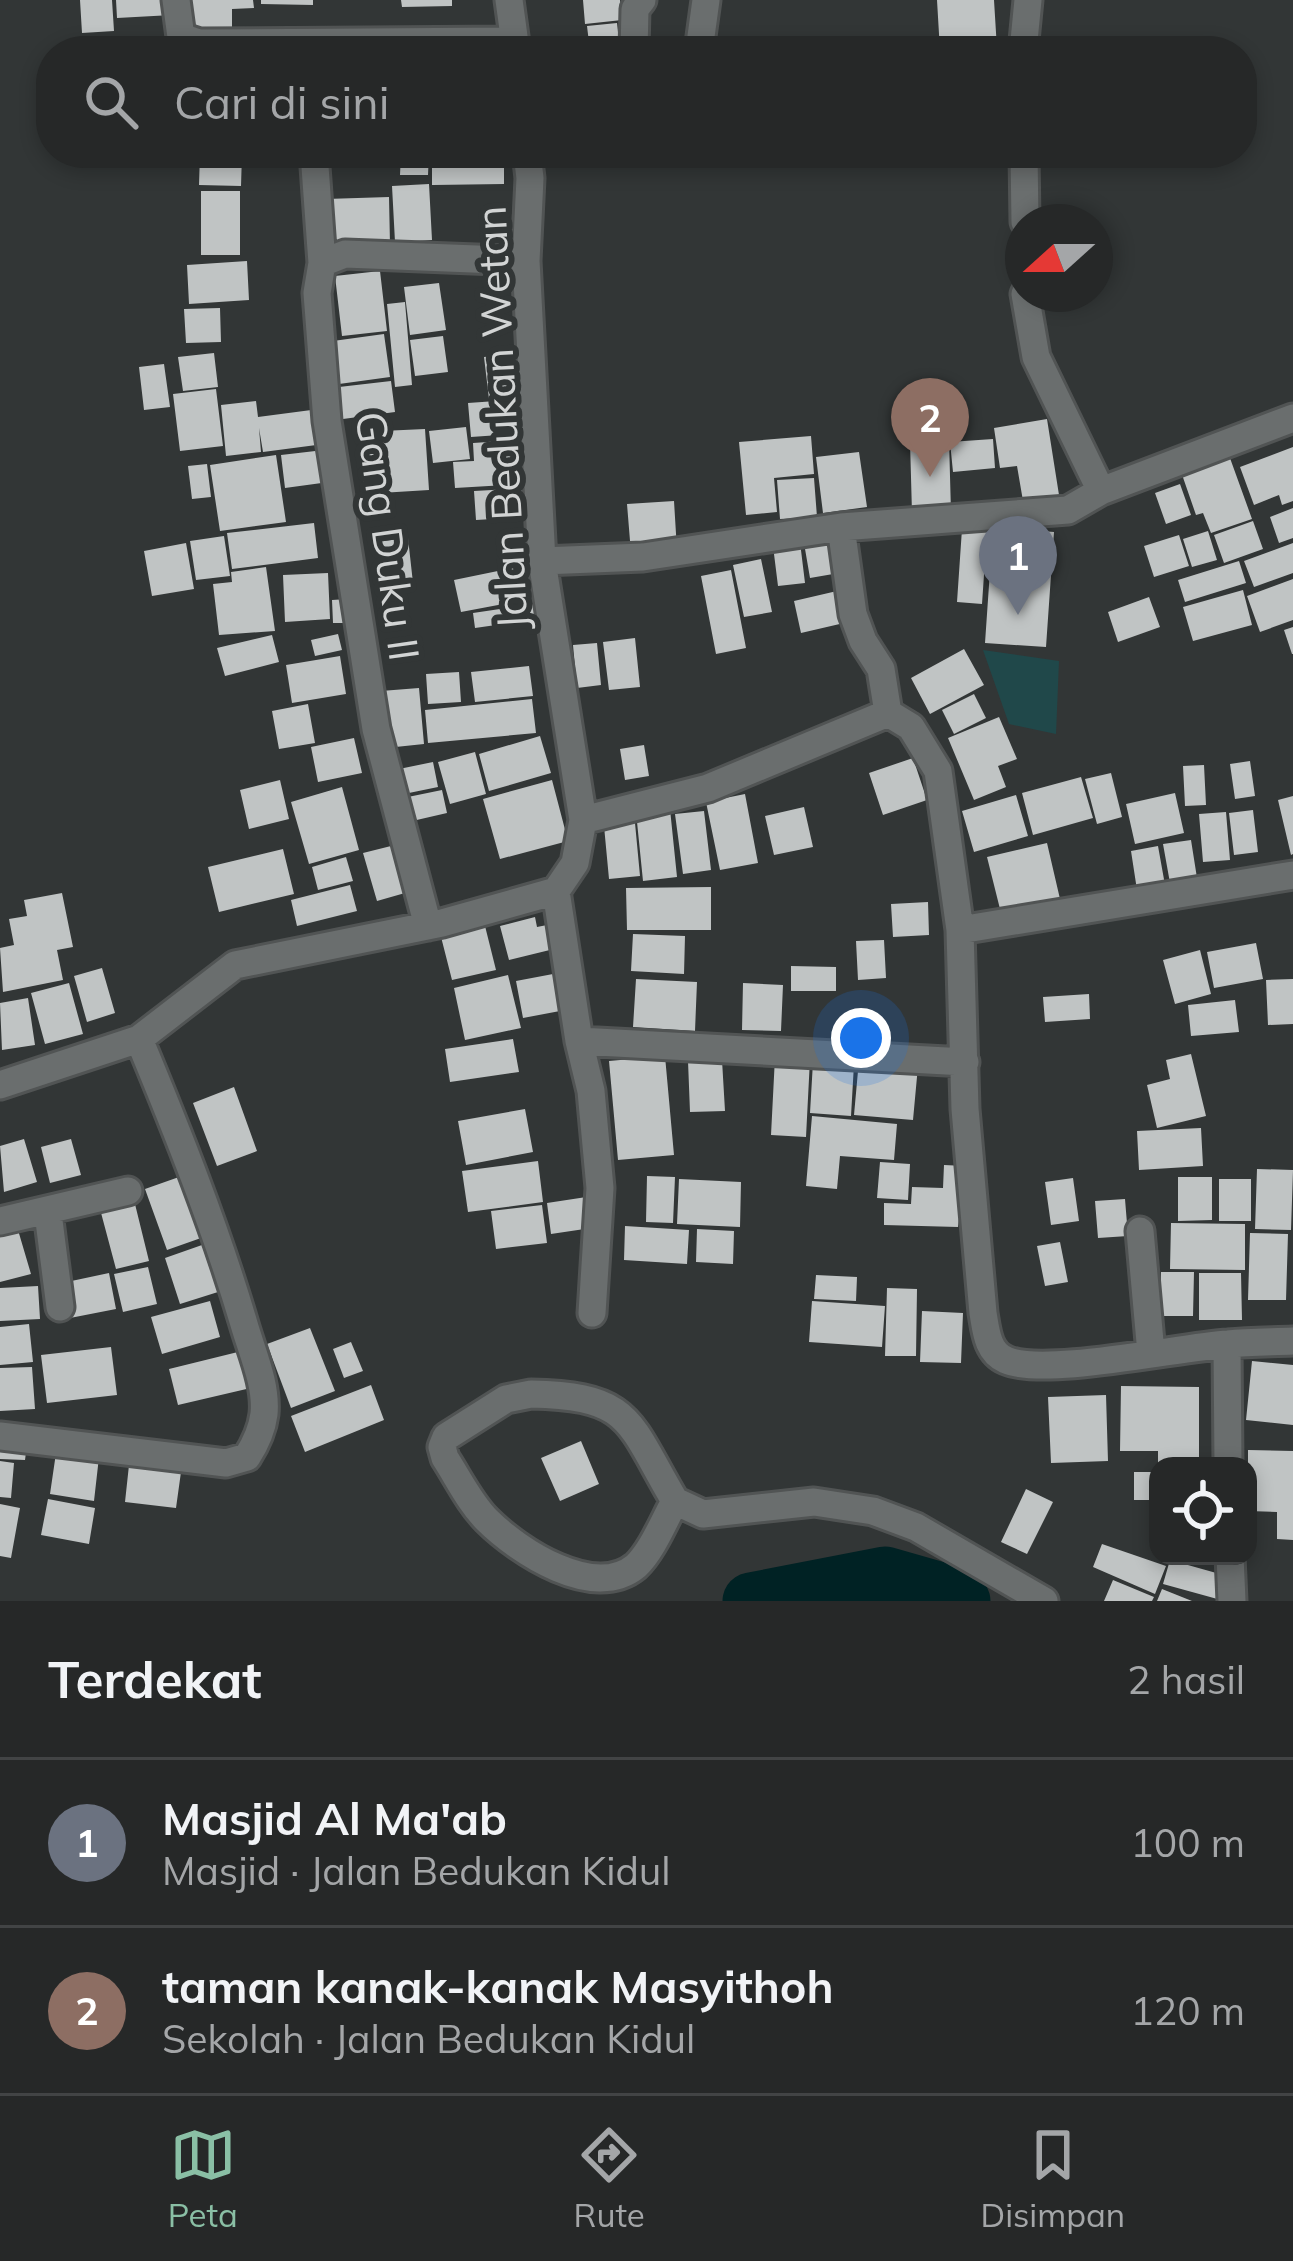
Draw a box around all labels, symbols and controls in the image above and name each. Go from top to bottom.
search box [36,36,1257,168]
icon: search [78,69,144,135]
text: Cari di sini [174,74,389,130]
north arrow [1005,204,1113,312]
street label: Jalan Bedukan Wetan [463,205,539,631]
pin: 2 [891,378,969,477]
street label: Gang Duku II [344,408,432,664]
pin: 1 [979,516,1057,615]
your location [831,1008,891,1068]
map controls [1149,1457,1257,1565]
button: locate [1149,1457,1257,1565]
text: Terdekat [48,1647,262,1711]
text: 2 hasil [1127,1655,1245,1704]
text: Masjid Al Ma'ab [162,1790,507,1846]
text: 1 [75,1818,99,1867]
text: 100 m [1130,1818,1245,1867]
text: Masjid · Jalan Bedukan Kidul [162,1846,671,1895]
text: taman kanak-kanak Masyithoh [162,1958,834,2014]
text: 2 [75,1986,99,2035]
text: 120 m [1130,1986,1245,2035]
text: Sekolah · Jalan Bedukan Kidul [162,2014,695,2063]
tab: Peta [168,2122,238,2235]
tab: Rute [574,2122,645,2235]
tab: Disimpan [980,2122,1125,2235]

